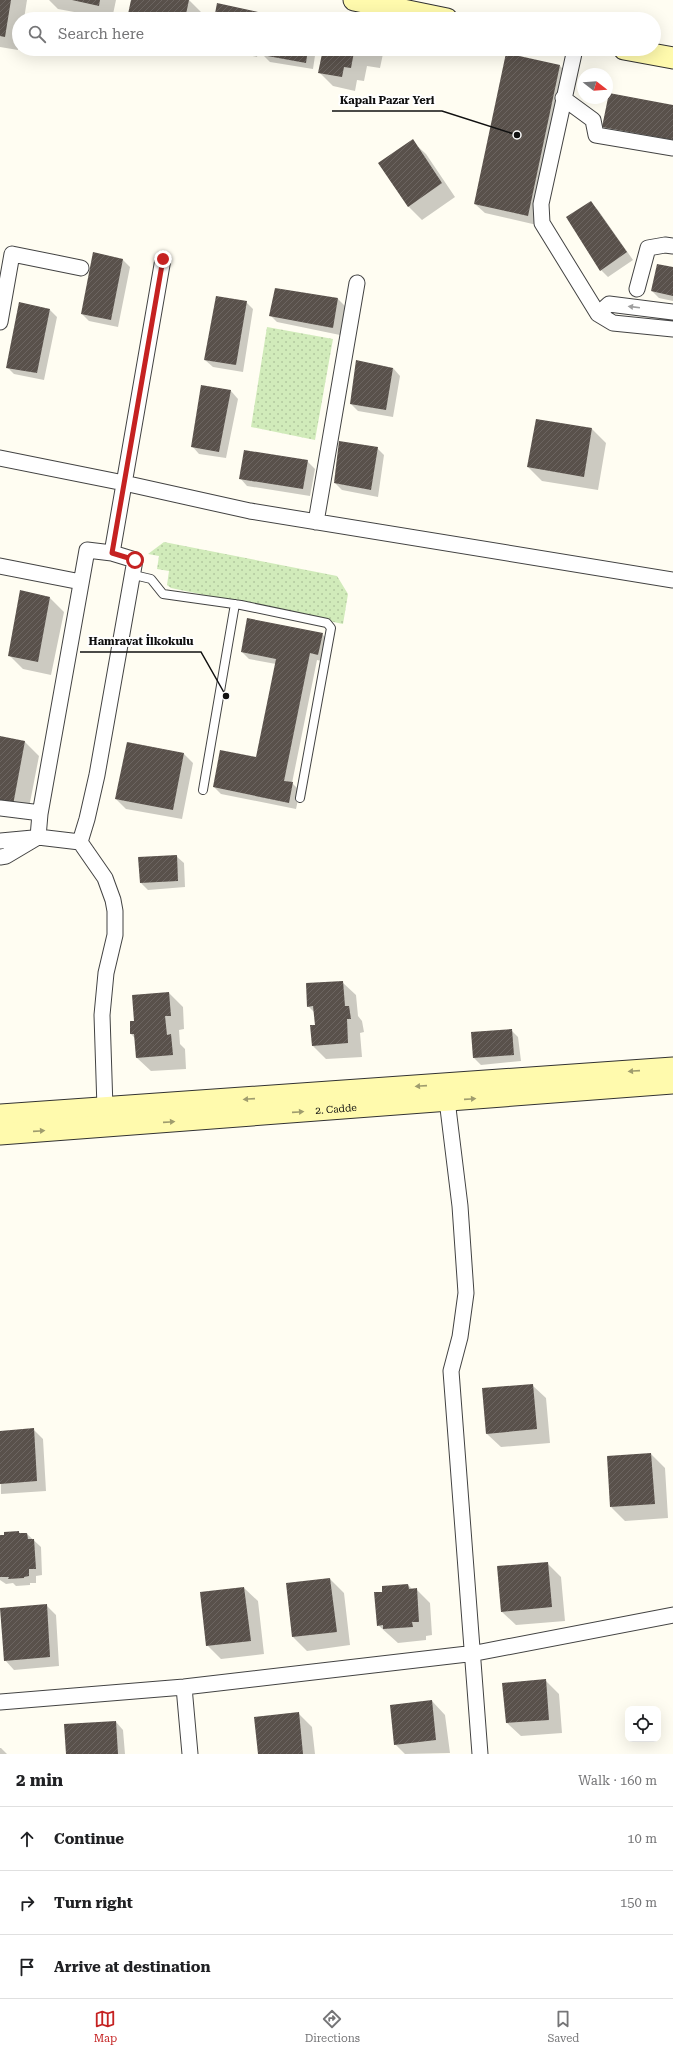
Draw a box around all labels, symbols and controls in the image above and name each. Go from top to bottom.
search box [12,12,661,56]
icon: search [26,23,48,45]
text: Search here [58,25,144,43]
north arrow [577,68,613,104]
callout: Kapalı Pazar Yeri [332,88,442,111]
text: Kapalı Pazar Yeri [340,94,435,107]
route end [154,250,172,268]
one-way arrow [628,304,640,311]
route start [126,551,144,569]
callout: Hamravat İlkokulu [80,629,201,652]
text: Hamravat İlkokulu [89,634,194,648]
one-way arrow [628,1067,640,1074]
one-way arrow [415,1083,427,1090]
one-way arrow [243,1095,255,1102]
one-way arrow [464,1095,476,1102]
street label: 2. Cadde [315,1102,358,1116]
one-way arrow [292,1108,304,1115]
one-way arrow [163,1118,175,1125]
one-way arrow [33,1128,45,1135]
map controls [625,1706,661,1742]
button: locate [625,1706,661,1742]
text: 2 min [16,1770,63,1790]
text: Walk · 160 m [578,1773,657,1788]
icon: ahead [16,1828,38,1850]
text: Continue [54,1830,124,1848]
text: 10 m [627,1831,657,1846]
icon: right [16,1892,38,1914]
text: Turn right [54,1894,133,1912]
text: 150 m [620,1895,657,1910]
icon: arrive [16,1956,38,1978]
text: Arrive at destination [54,1958,210,1976]
tab: Map [94,2008,117,2045]
tab: Directions [305,2008,360,2045]
tab: Saved [547,2008,579,2045]

